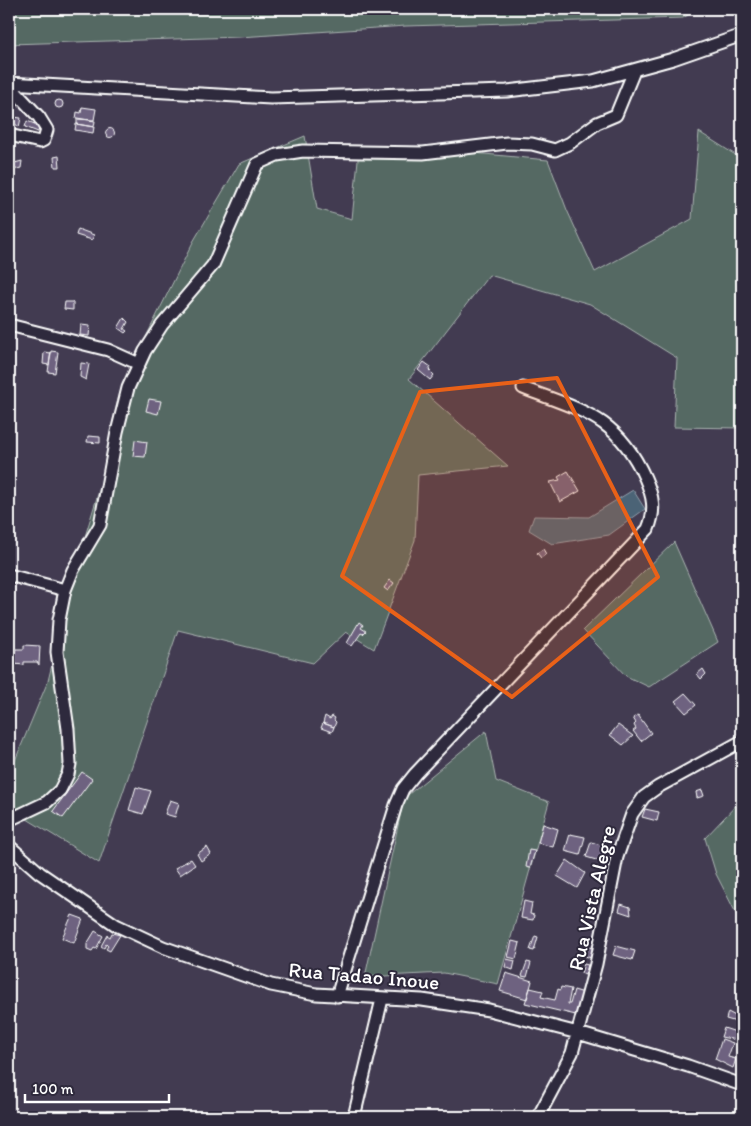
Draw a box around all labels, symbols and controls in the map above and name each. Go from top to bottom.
street label: Rua Vista Alegre [563,823,620,973]
street label: Rua Tadao Inoue [288,956,440,995]
scale bar [25,1071,169,1103]
text: 100 m [32,1080,74,1098]

